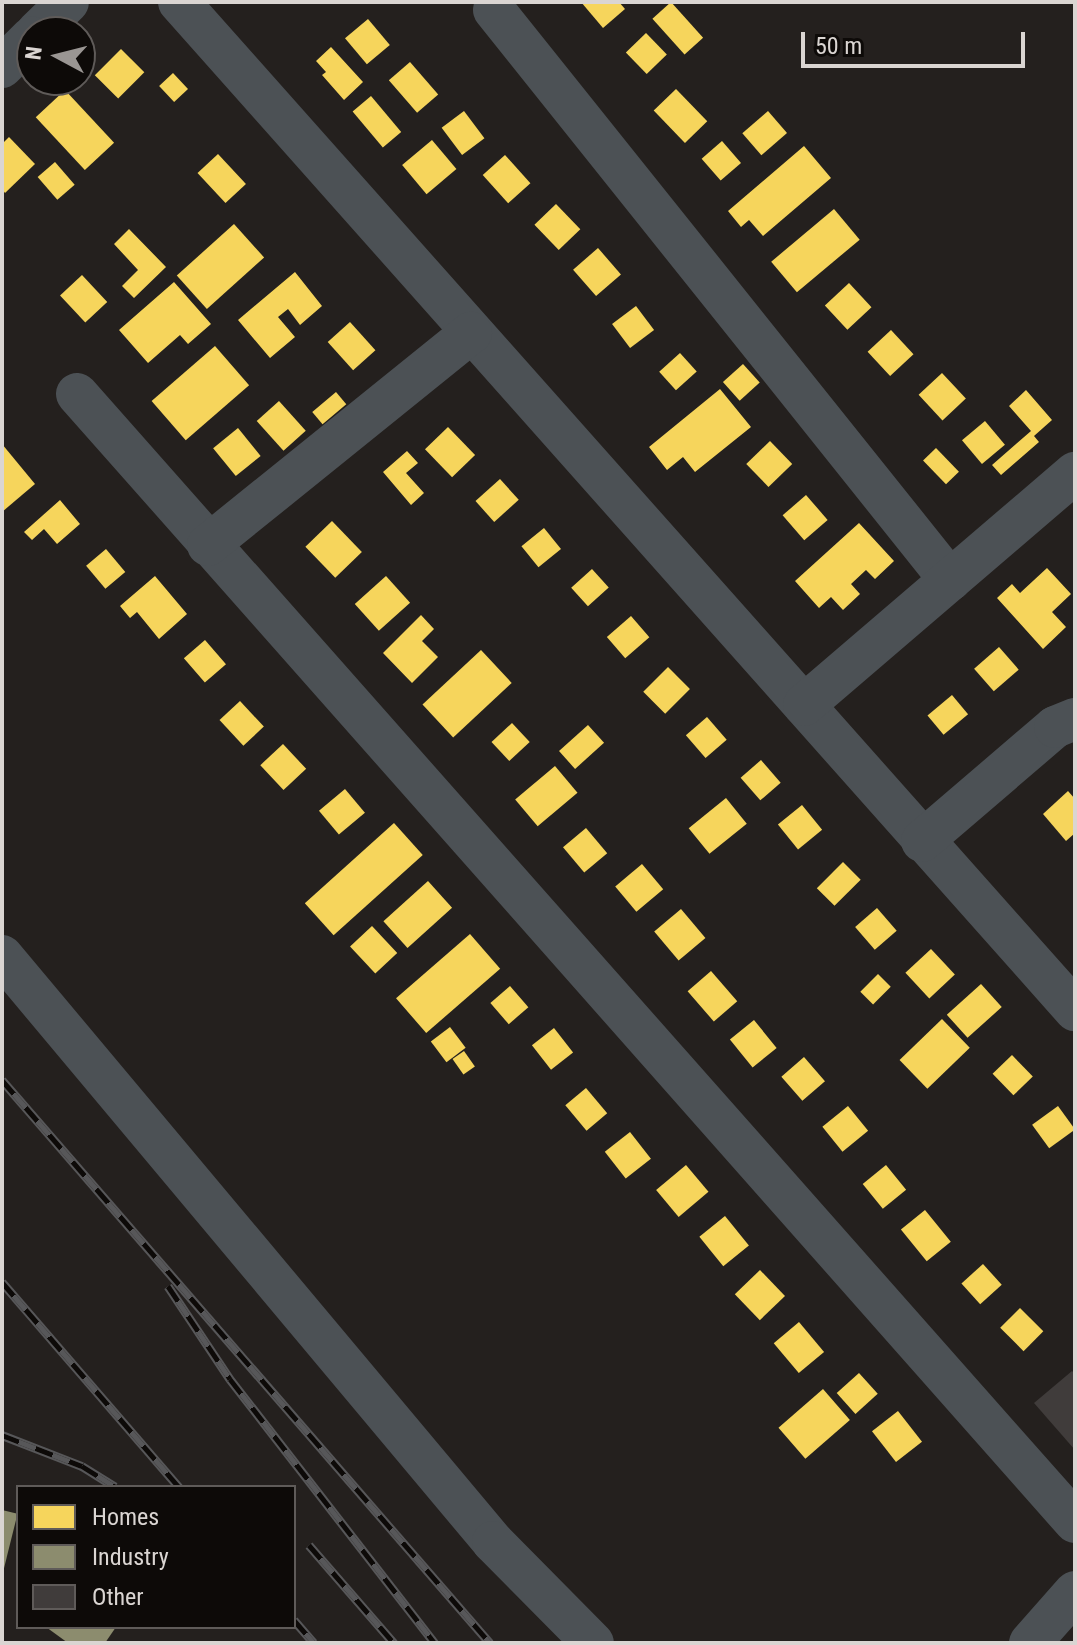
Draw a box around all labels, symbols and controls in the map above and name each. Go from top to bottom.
north arrow [16,16,96,96]
scale bar [805,16,1029,66]
text: 50 m [815,32,862,60]
text: N [20,45,47,61]
legend [16,1485,296,1629]
text: Homes [92,1503,159,1531]
text: Industry [92,1543,169,1571]
text: Other [92,1583,144,1611]

